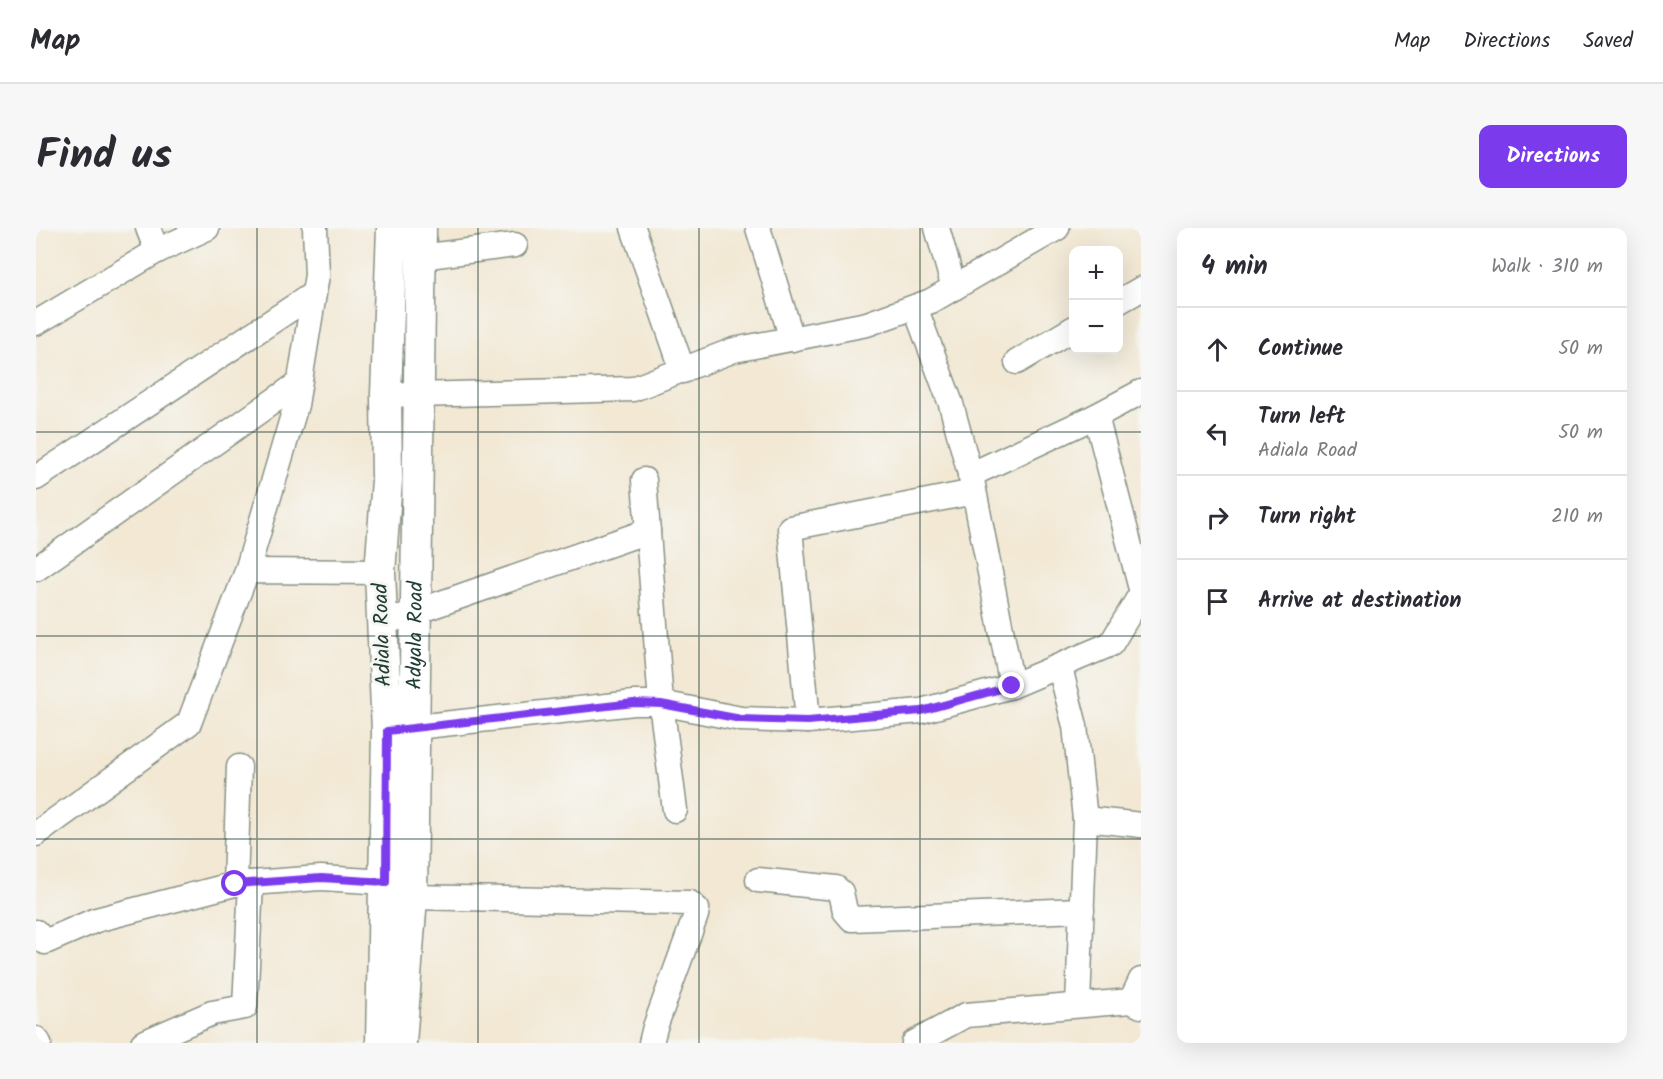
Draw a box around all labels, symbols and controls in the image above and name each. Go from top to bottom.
text: Map [30,19,81,64]
text: Map [1394,25,1430,58]
text: Directions [1463,25,1550,58]
text: Saved [1583,25,1633,58]
text: Find us [36,123,172,190]
button: Directions [1479,125,1627,188]
map controls [1069,246,1123,354]
button: + [1069,246,1123,300]
text: 4 min [1201,246,1268,288]
text: Walk · 310 m [1491,251,1603,283]
button: − [1069,300,1123,354]
text: Continue [1258,332,1343,367]
icon: ahead [1201,333,1234,366]
text: 50 m [1558,333,1603,365]
text: Turn left [1258,400,1345,435]
icon: left [1201,417,1234,450]
text: 50 m [1558,417,1603,449]
text: Adiala Road [1258,435,1357,467]
text: Turn right [1258,500,1356,535]
icon: right [1201,501,1234,534]
text: 210 m [1551,501,1603,533]
street label: Adyala Road [398,580,433,690]
street label: Adiala Road [365,582,401,687]
text: Arrive at destination [1258,584,1461,619]
icon: arrive [1201,585,1234,618]
route end [998,672,1024,698]
route start [221,870,247,896]

